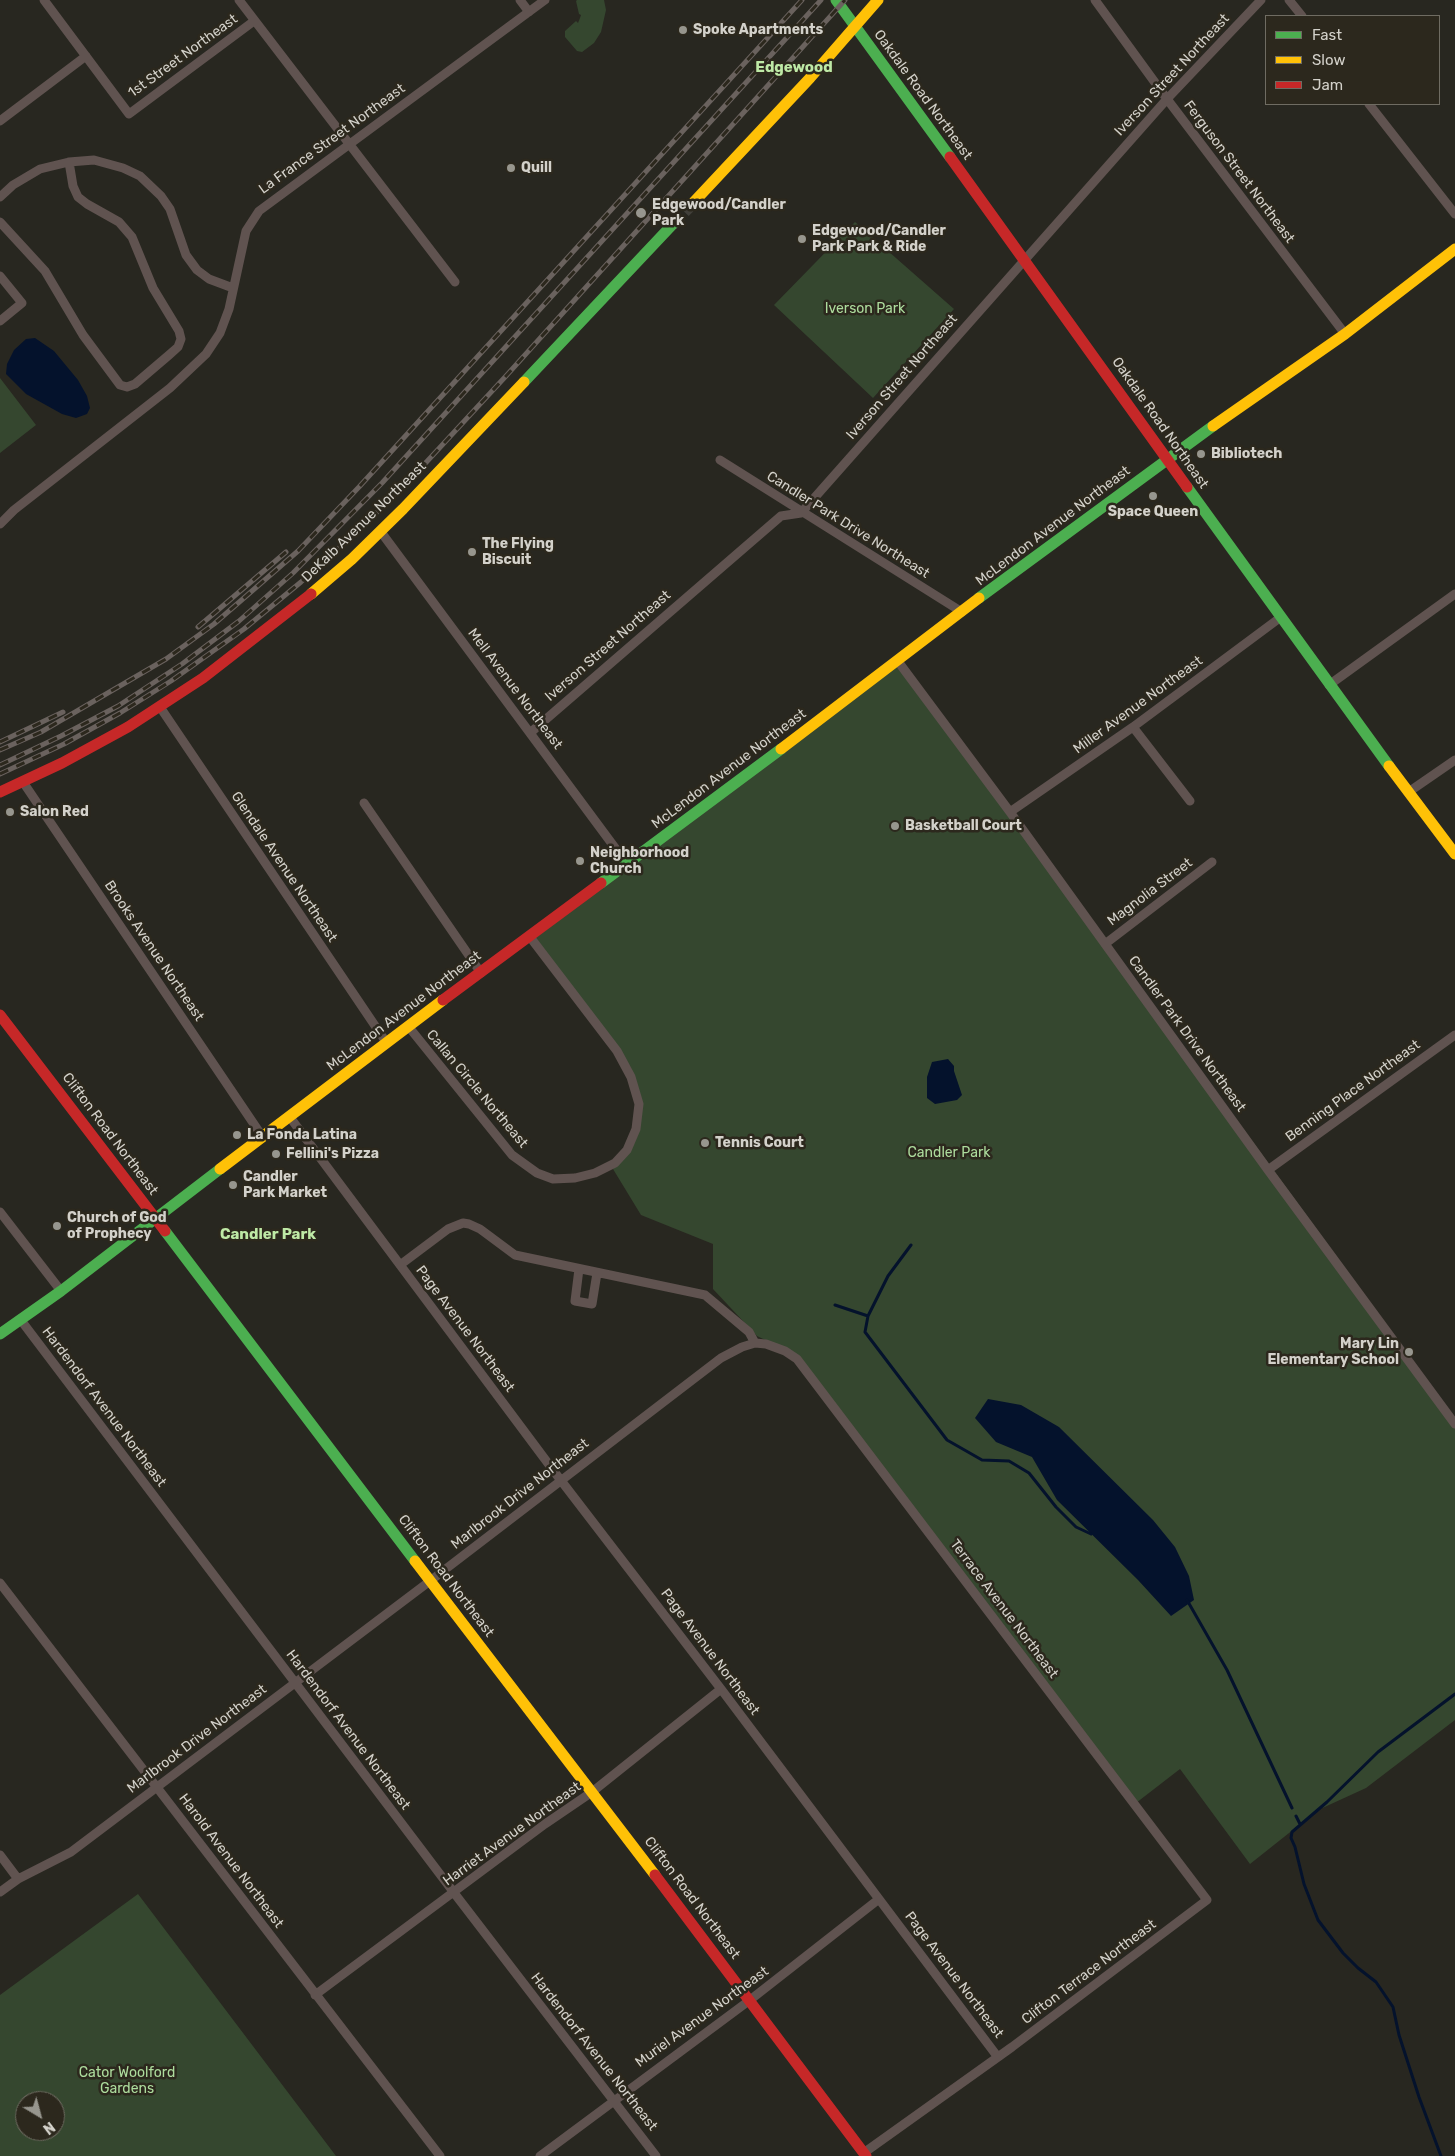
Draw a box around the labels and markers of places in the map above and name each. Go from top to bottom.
place label: Spoke Apartments [693,22,823,38]
marker: Spoke Apartments [677,24,689,36]
place label: Quill [521,160,552,176]
marker: Quill [505,162,517,174]
place label: Edgewood/Candler Park [652,197,786,230]
marker: Edgewood/Candler Park [634,206,648,220]
place label: Edgewood/Candler Park Park & Ride [812,223,946,256]
marker: Edgewood/Candler Park Park & Ride [796,233,808,245]
place label: Bibliotech [1211,446,1282,462]
marker: Bibliotech [1195,448,1207,460]
marker: Space Queen [1147,490,1159,502]
place label: Space Queen [1108,504,1198,520]
place label: The Flying Biscuit [482,536,554,568]
marker: The Flying Biscuit [466,546,478,558]
place label: Salon Red [20,804,89,820]
marker: Salon Red [4,806,16,818]
place label: Basketball Court [905,818,1022,834]
marker: Basketball Court [889,820,901,832]
place label: Neighborhood Church [590,845,689,878]
marker: Neighborhood Church [574,855,586,867]
place label: La Fonda Latina [247,1127,357,1143]
marker: La Fonda Latina [231,1129,243,1141]
place label: Tennis Court [715,1135,804,1151]
marker: Tennis Court [699,1137,711,1149]
place label: Fellini's Pizza [286,1146,379,1162]
marker: Fellini's Pizza [270,1148,282,1160]
place label: Candler Park Market [243,1169,327,1202]
marker: Candler Park Market [227,1179,239,1191]
place label: Church of God of Prophecy [67,1210,167,1242]
marker: Church of God of Prophecy [51,1220,63,1232]
place label: Mary Lin Elementary School [1267,1336,1399,1368]
marker: Mary Lin Elementary School [1403,1346,1415,1358]

